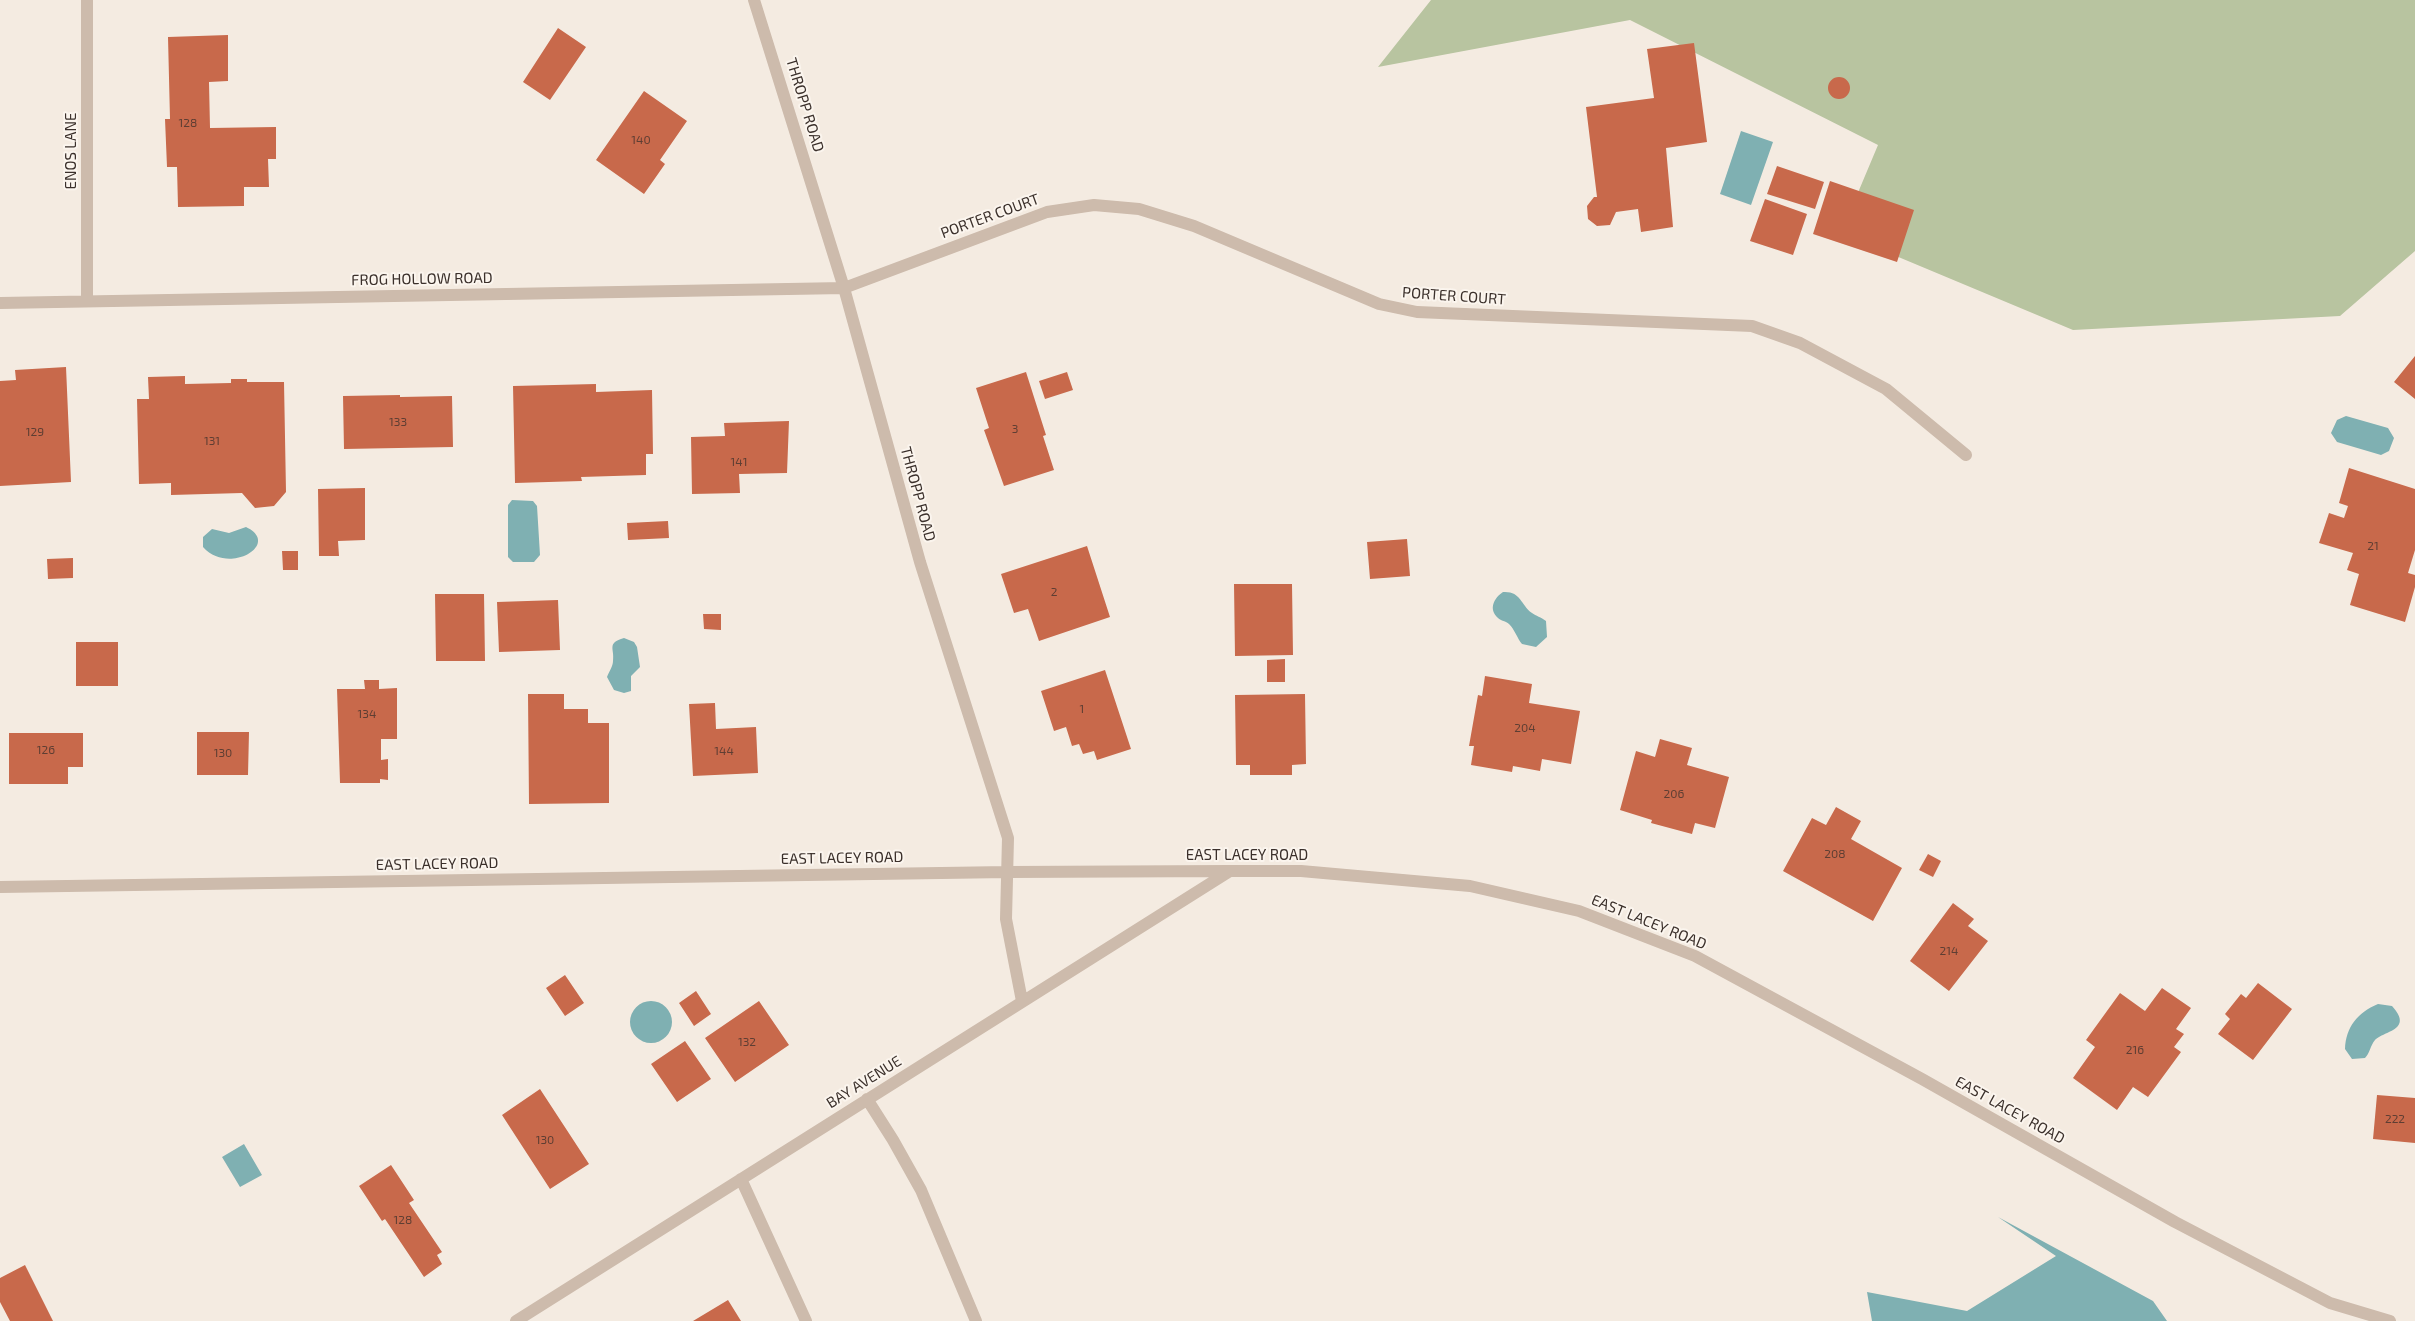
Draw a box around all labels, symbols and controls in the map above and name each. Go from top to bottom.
street label: THROPP ROAD [782,56,828,154]
street label: ENOS LANE [62,113,80,189]
house number: 128 [179,116,197,130]
house number: 140 [631,133,651,147]
street label: PORTER COURT [938,190,1042,242]
street label: FROG HOLLOW ROAD [351,269,493,289]
street label: PORTER COURT [1402,283,1506,309]
house number: 133 [389,415,407,429]
house number: 3 [1012,422,1018,436]
house number: 129 [26,425,44,439]
house number: 131 [204,434,220,448]
street label: THROPP ROAD [897,445,939,543]
house number: 141 [731,455,747,469]
house number: 21 [2367,539,2379,553]
house number: 2 [1051,585,1057,599]
house number: 1 [1080,702,1084,716]
house number: 134 [358,707,376,721]
house number: 204 [1514,721,1536,735]
house number: 126 [37,743,55,757]
house number: 144 [714,744,734,758]
house number: 130 [214,746,232,760]
house number: 206 [1664,787,1684,801]
street label: EAST LACEY ROAD [1186,846,1308,864]
house number: 208 [1824,847,1846,861]
street label: EAST LACEY ROAD [781,848,903,868]
street label: EAST LACEY ROAD [376,854,498,874]
street label: EAST LACEY ROAD [1589,891,1709,953]
house number: 214 [1940,944,1958,958]
house number: 132 [738,1035,756,1049]
house number: 216 [2126,1043,2144,1057]
street label: BAY AVENUE [823,1052,905,1112]
street label: EAST LACEY ROAD [1952,1072,2068,1148]
house number: 222 [2385,1112,2405,1126]
house number: 130 [536,1133,554,1147]
house number: 128 [394,1213,412,1227]

